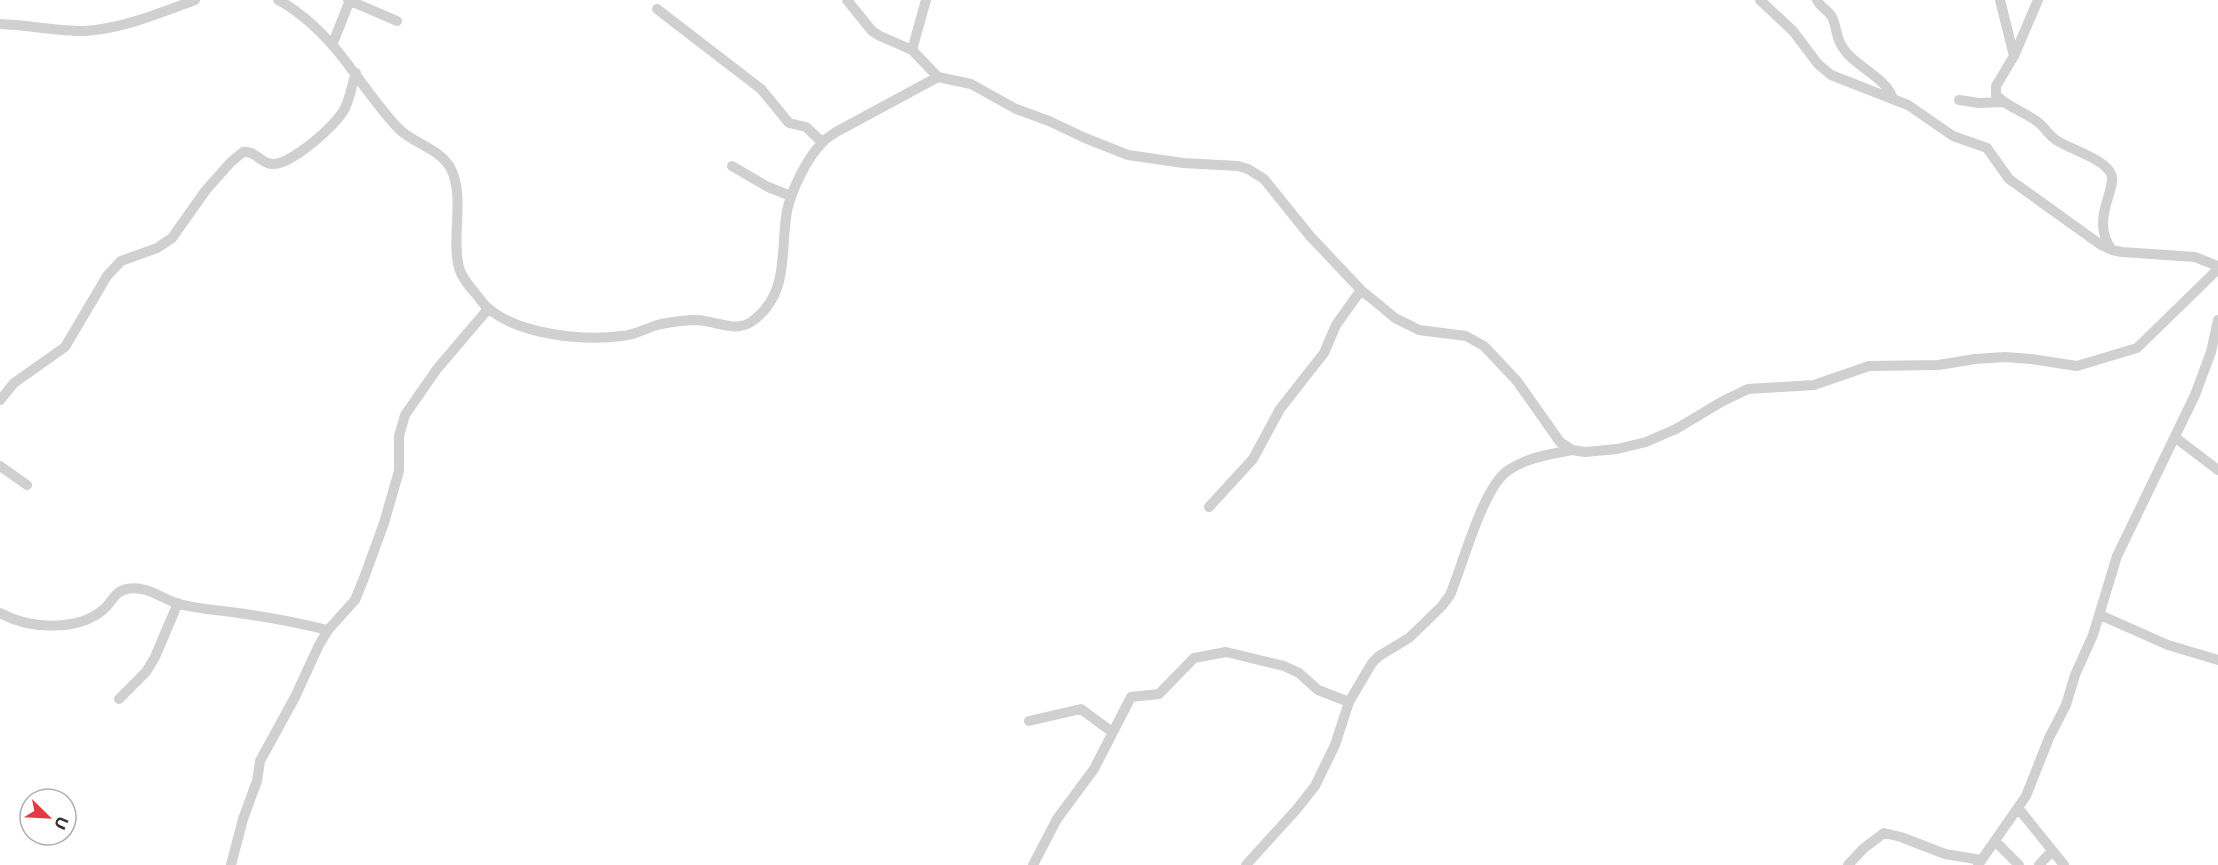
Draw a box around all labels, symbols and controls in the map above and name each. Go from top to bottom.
north arrow [18,787,78,847]
text: U [50,813,72,833]

